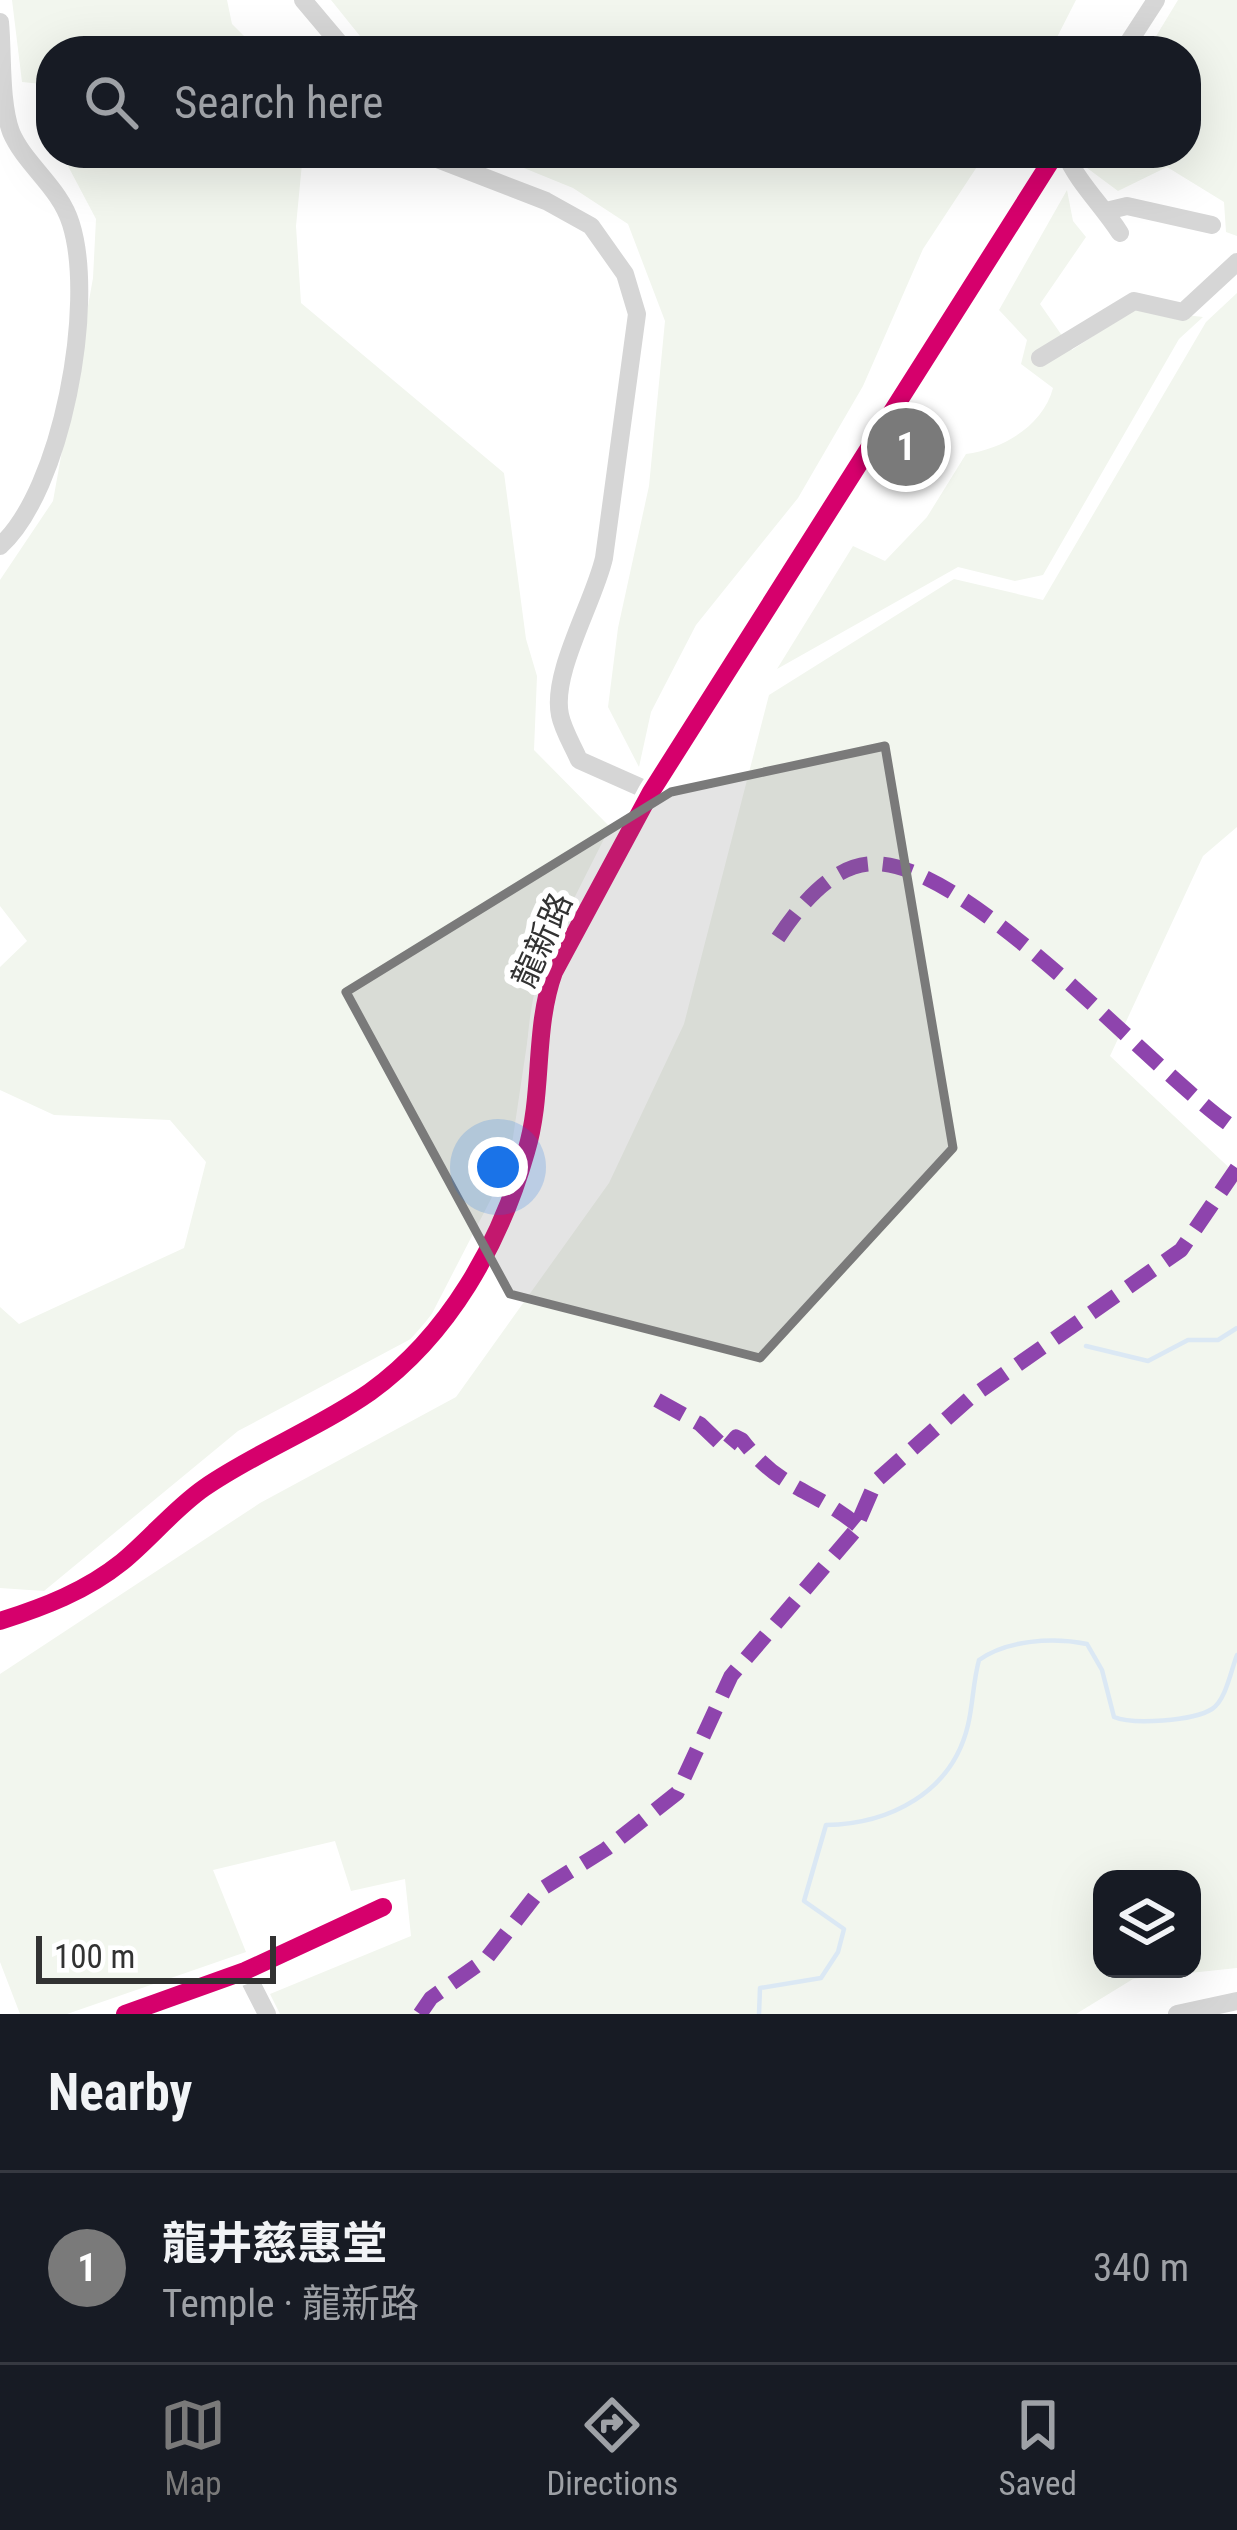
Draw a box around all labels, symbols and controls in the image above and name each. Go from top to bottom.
search box [36,36,1201,168]
icon: search [78,69,144,135]
text: Search here [174,76,383,129]
pin: 1 [867,402,945,492]
street label: 龍新路 [504,887,580,993]
your location [468,1137,528,1197]
map controls [1093,1870,1201,1978]
button: layers [1093,1870,1201,1978]
scale bar [36,1930,276,1983]
text: 100 m [54,1937,135,1976]
text: Nearby [48,2063,192,2122]
text: 龍井慈惠堂 [162,2217,387,2270]
text: 1 [77,2245,97,2291]
text: 340 m [1093,2245,1189,2291]
text: Temple · 龍新路 [162,2281,419,2327]
tab: Map [160,2392,226,2503]
tab: Directions [546,2392,678,2503]
tab: Saved [998,2392,1077,2503]

